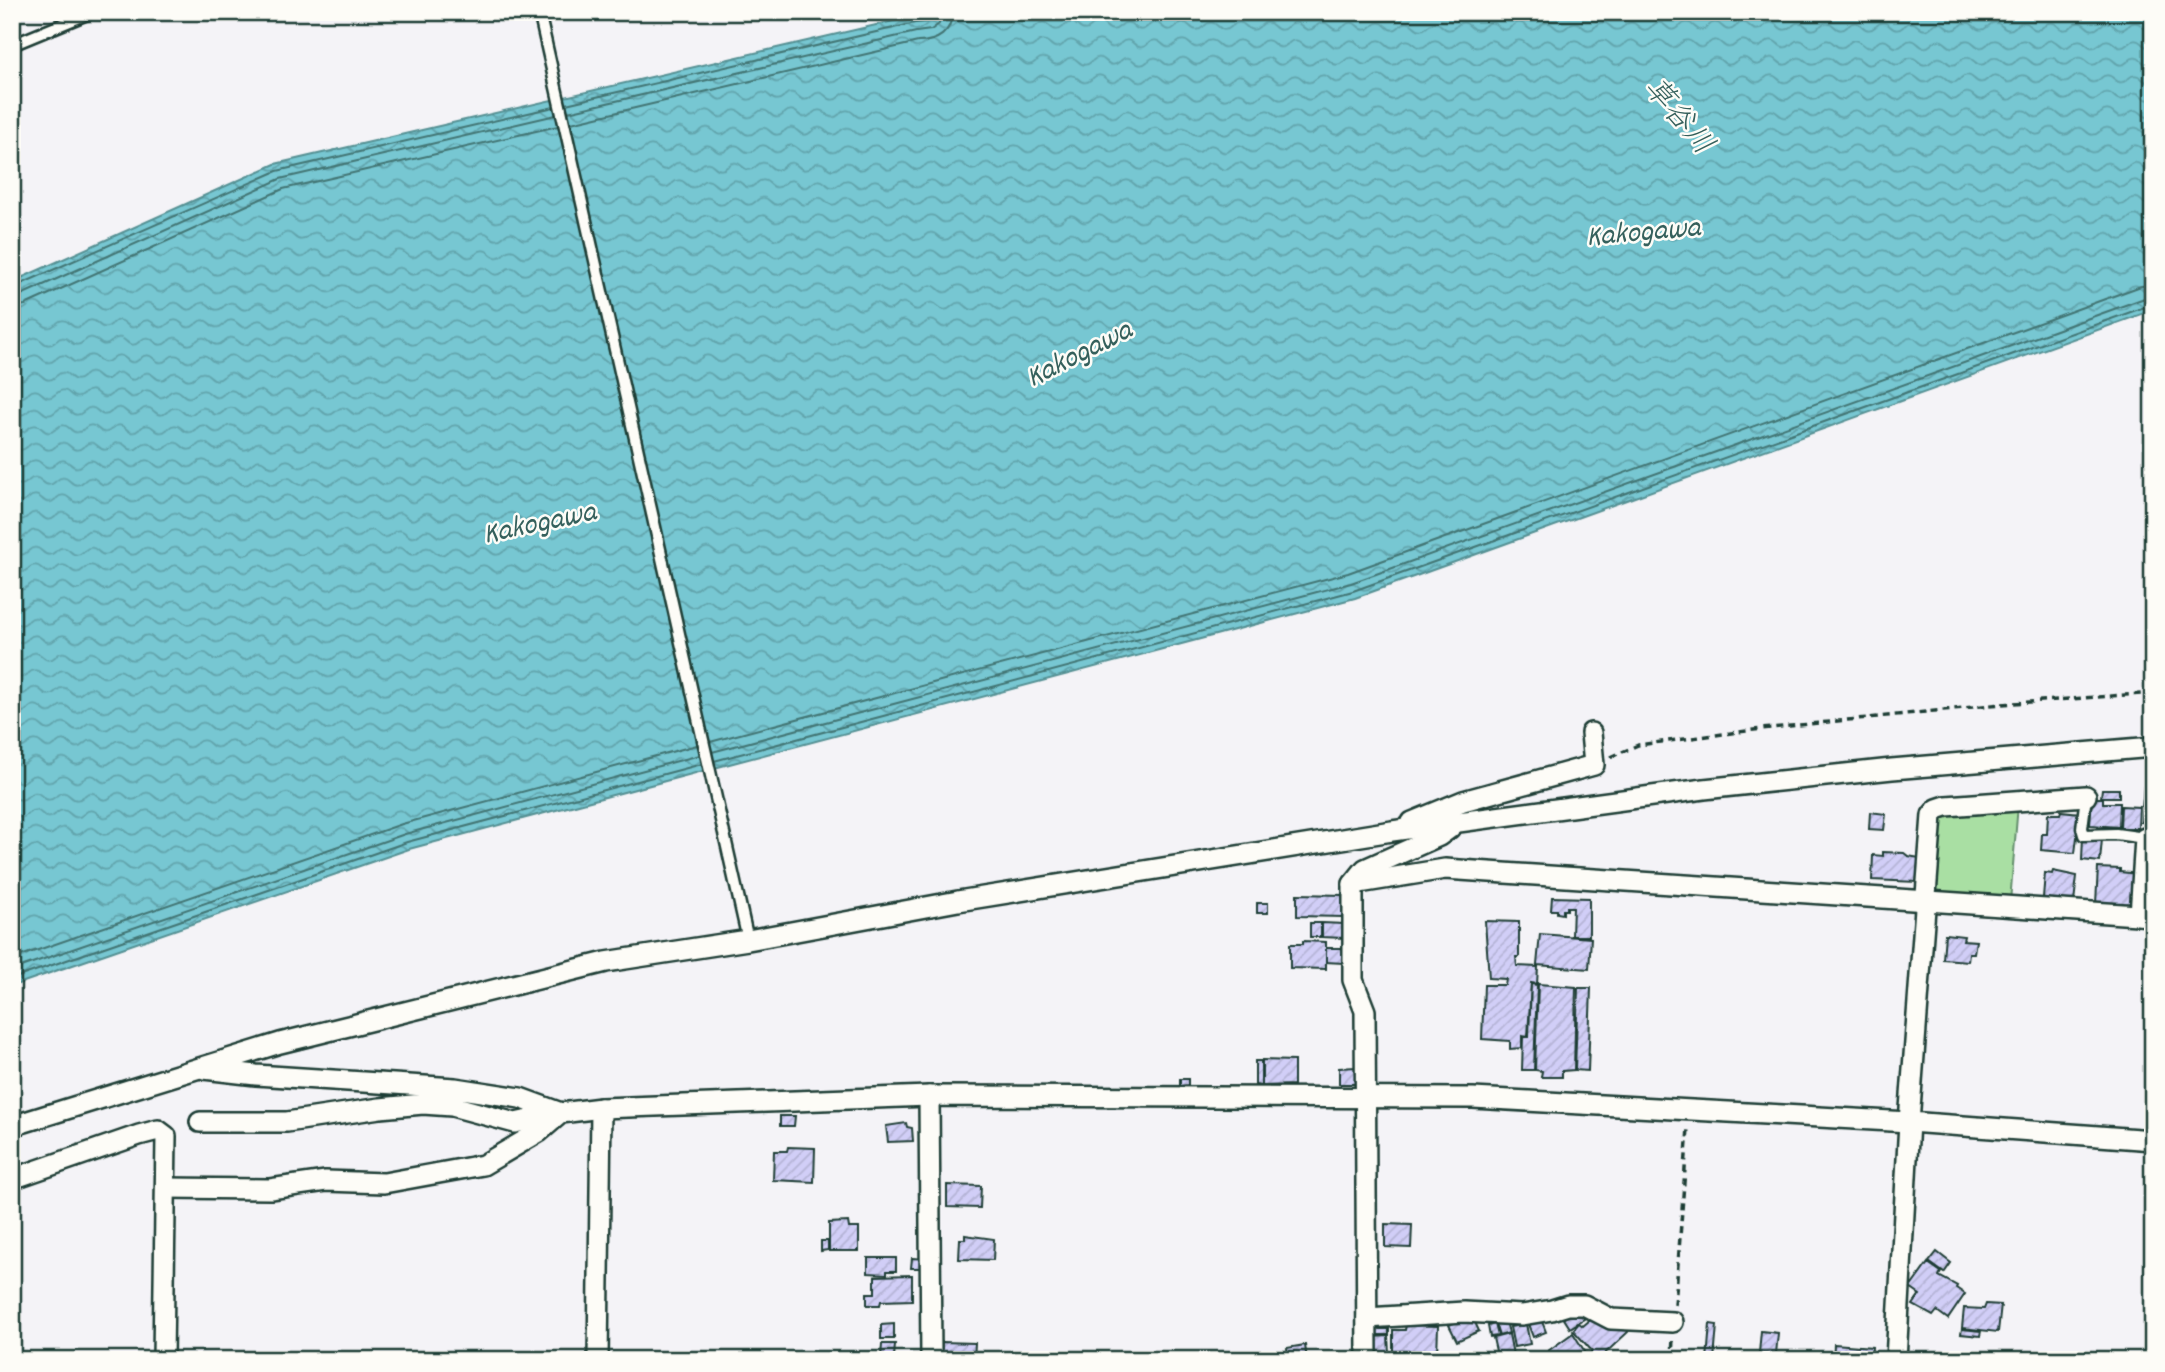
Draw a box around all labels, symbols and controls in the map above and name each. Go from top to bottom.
water label: 草谷川 [1631,70,1722,166]
water label: Kakogawa [1585,208,1704,261]
water label: Kakogawa [1019,310,1142,401]
water label: Kakogawa [480,492,602,558]

